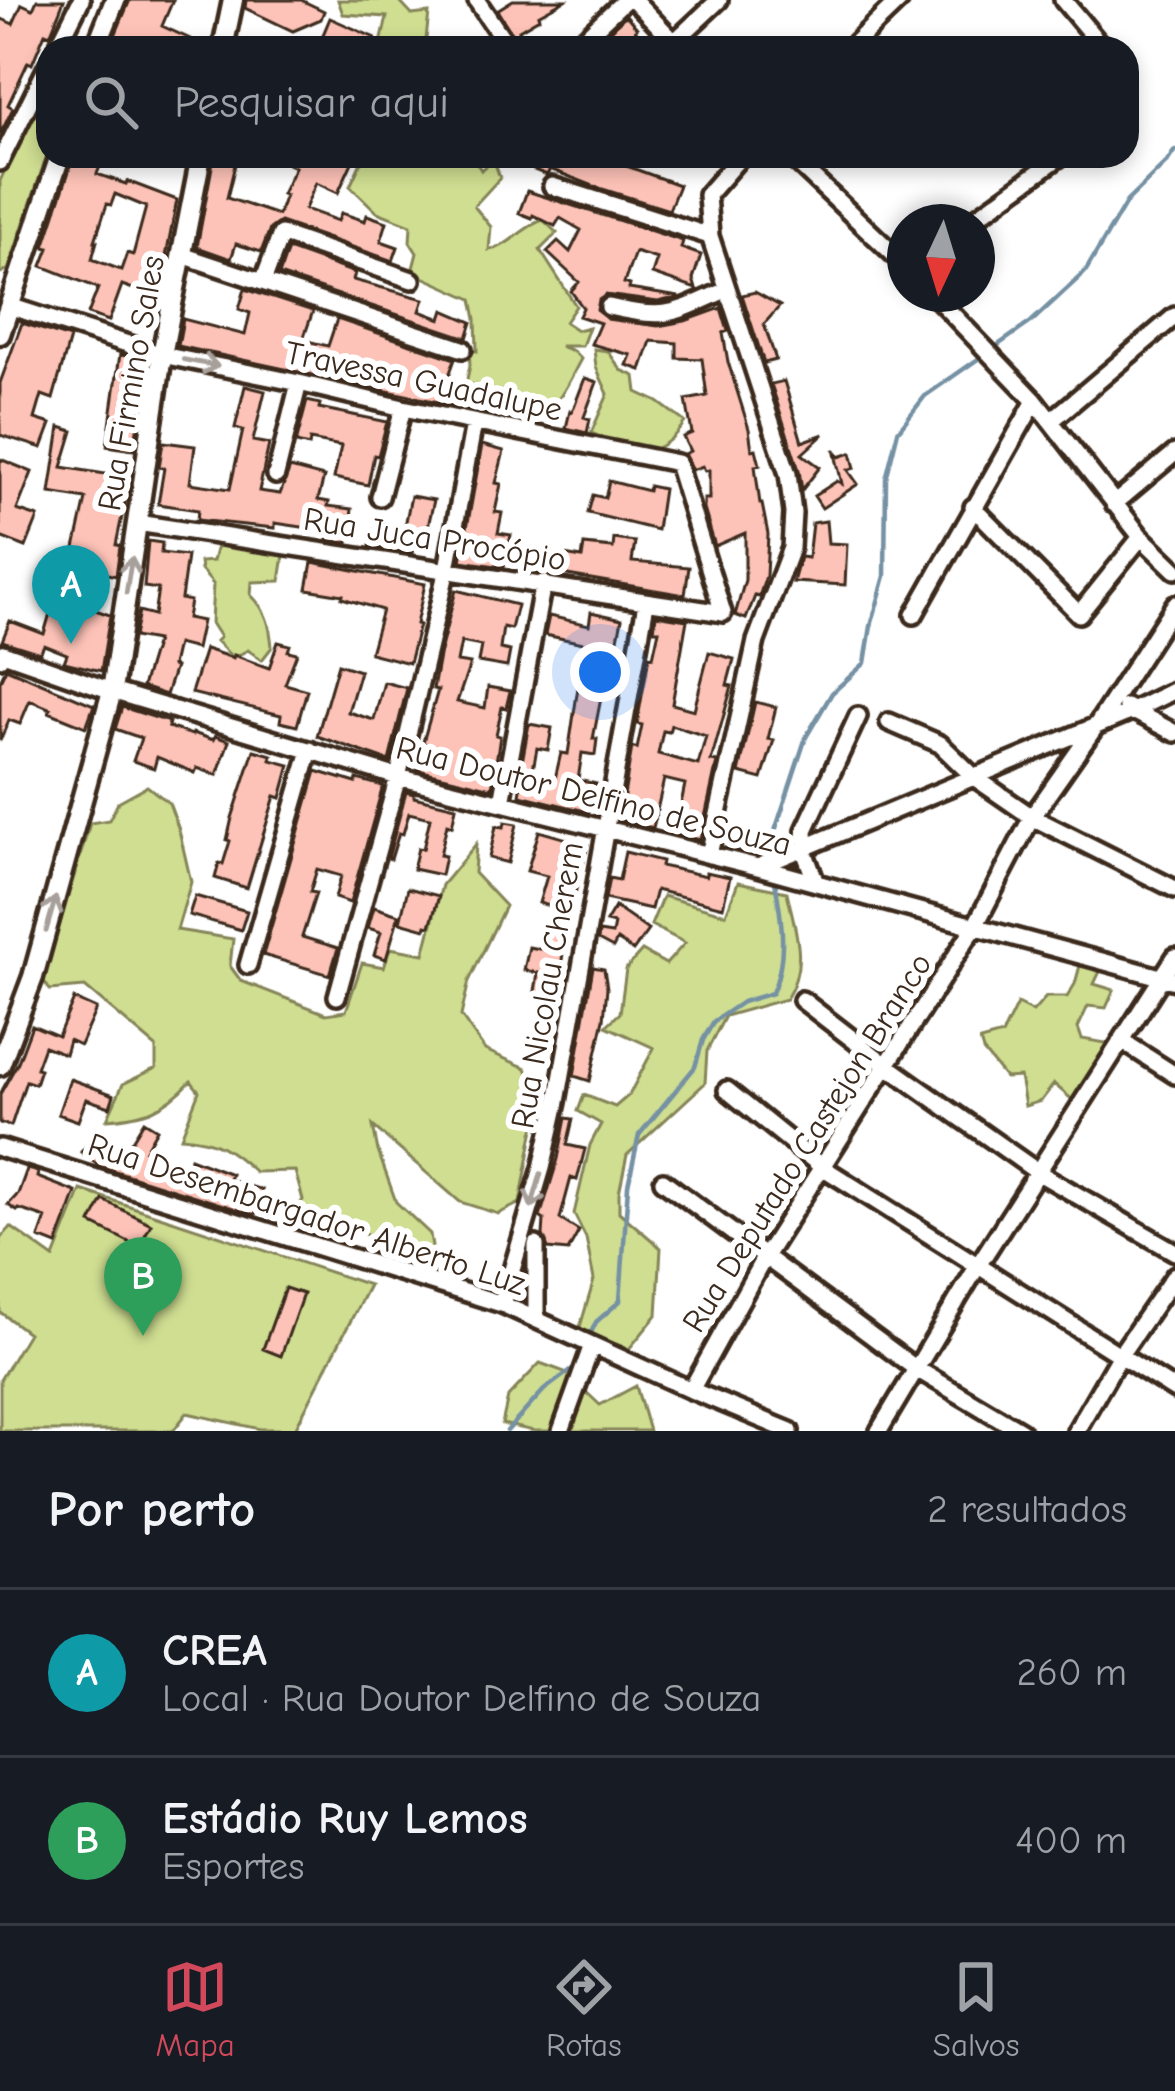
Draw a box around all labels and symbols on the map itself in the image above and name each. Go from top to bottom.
north arrow [887,204,995,312]
street label: Rua Firmino Sales [90,253,172,514]
street label: Travessa Guadalupe [282,333,566,429]
one-way arrow [181,353,220,375]
street label: Rua Juca Procópio [301,500,569,578]
pin: A [32,545,110,644]
one-way arrow [118,557,141,596]
your location [570,642,630,702]
street label: Rua Doutor Delfino de Souza [392,728,795,863]
street label: Rua Nicolau Cherem [503,839,591,1131]
one-way arrow [41,896,63,934]
street label: Rua Deputado Castejon Branco [674,946,940,1339]
street label: Rua Desembargador Alberto Luz [83,1125,530,1303]
one-way arrow [524,1171,546,1209]
pin: B [104,1237,182,1336]

